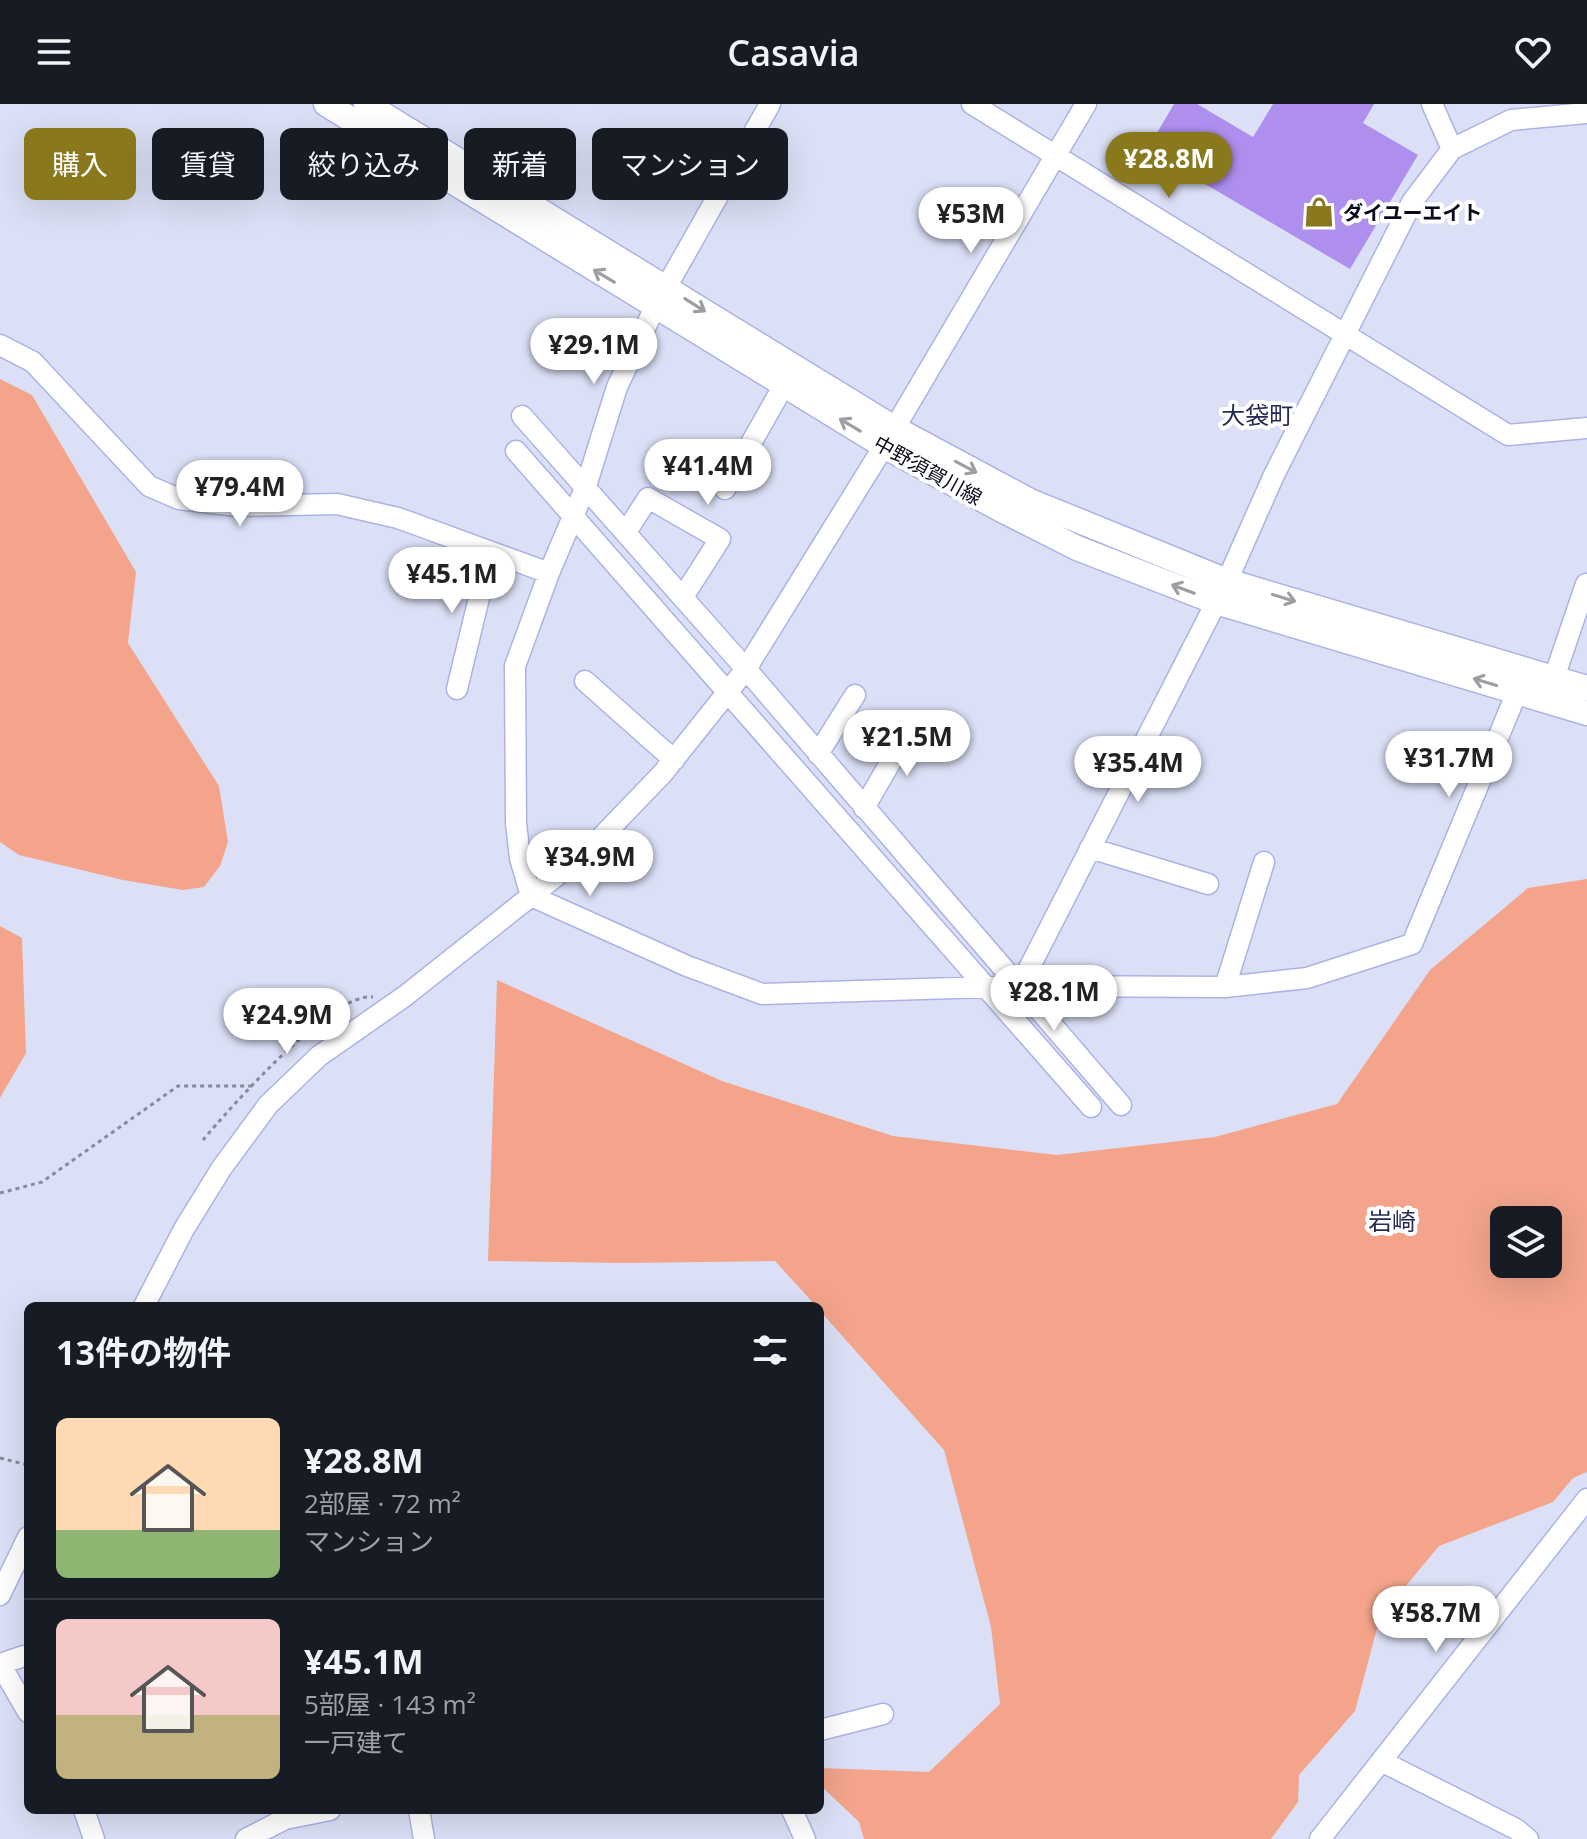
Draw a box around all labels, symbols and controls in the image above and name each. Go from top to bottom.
text: Casavia [727,28,860,77]
icon: menu [32,30,76,74]
icon: heart [1511,30,1555,74]
chip: 購入 [24,128,136,200]
chip: 賃貸 [152,128,264,200]
chip: 絞り込み [280,128,448,200]
chip: 新着 [464,128,576,200]
chip: マンション [592,128,788,200]
pin: ¥28.8M [1104,132,1234,200]
text: ¥28.8M [1123,140,1215,176]
pin: ¥53M [924,187,1018,255]
text: ¥53M [936,195,1006,231]
shop icon: ダイユーエイト [1302,195,1336,229]
place label: ダイユーエイト [1343,199,1483,226]
one-way arrow [593,268,616,284]
one-way arrow [684,296,706,313]
pin: ¥29.1M [529,318,659,386]
text: ¥29.1M [548,326,640,362]
district label: 大袋町 [1221,398,1293,431]
one-way arrow [839,417,862,433]
street label: 中野須賀川線 [869,429,987,511]
pin: ¥41.4M [643,439,773,507]
text: ¥41.4M [662,447,754,483]
pin: ¥79.4M [175,460,305,528]
one-way arrow [954,460,978,475]
text: ¥79.4M [194,468,286,504]
pin: ¥45.1M [387,547,517,615]
text: ¥45.1M [406,555,498,591]
one-way arrow [1172,581,1196,596]
one-way arrow [1271,592,1296,606]
one-way arrow [1473,674,1499,689]
pin: ¥21.5M [842,710,972,778]
text: ¥21.5M [861,718,953,754]
pin: ¥31.7M [1384,731,1514,799]
pin: ¥35.4M [1073,736,1203,804]
text: ¥31.7M [1403,739,1495,775]
text: ¥35.4M [1092,744,1184,780]
pin: ¥34.9M [525,830,655,898]
text: ¥34.9M [544,838,636,874]
pin: ¥28.1M [989,965,1119,1033]
text: ¥28.1M [1008,973,1100,1009]
pin: ¥24.9M [222,988,352,1056]
text: ¥24.9M [241,996,333,1032]
district label: 岩崎 [1368,1204,1416,1237]
map controls [1490,1206,1562,1278]
button: layers [1490,1206,1562,1278]
icon: filters [748,1328,792,1372]
text: 13件の物件 [56,1329,231,1375]
text: ¥28.8M [304,1437,424,1483]
icon: home [120,1450,216,1546]
text: 2部屋 · 72 m² [304,1485,461,1521]
text: マンション [304,1523,434,1559]
pin: ¥58.7M [1371,1586,1501,1654]
text: ¥58.7M [1390,1594,1482,1630]
text: ¥45.1M [304,1638,424,1684]
icon: home [120,1651,216,1747]
text: 5部屋 · 143 m² [304,1686,476,1722]
text: 一戸建て [304,1724,408,1760]

